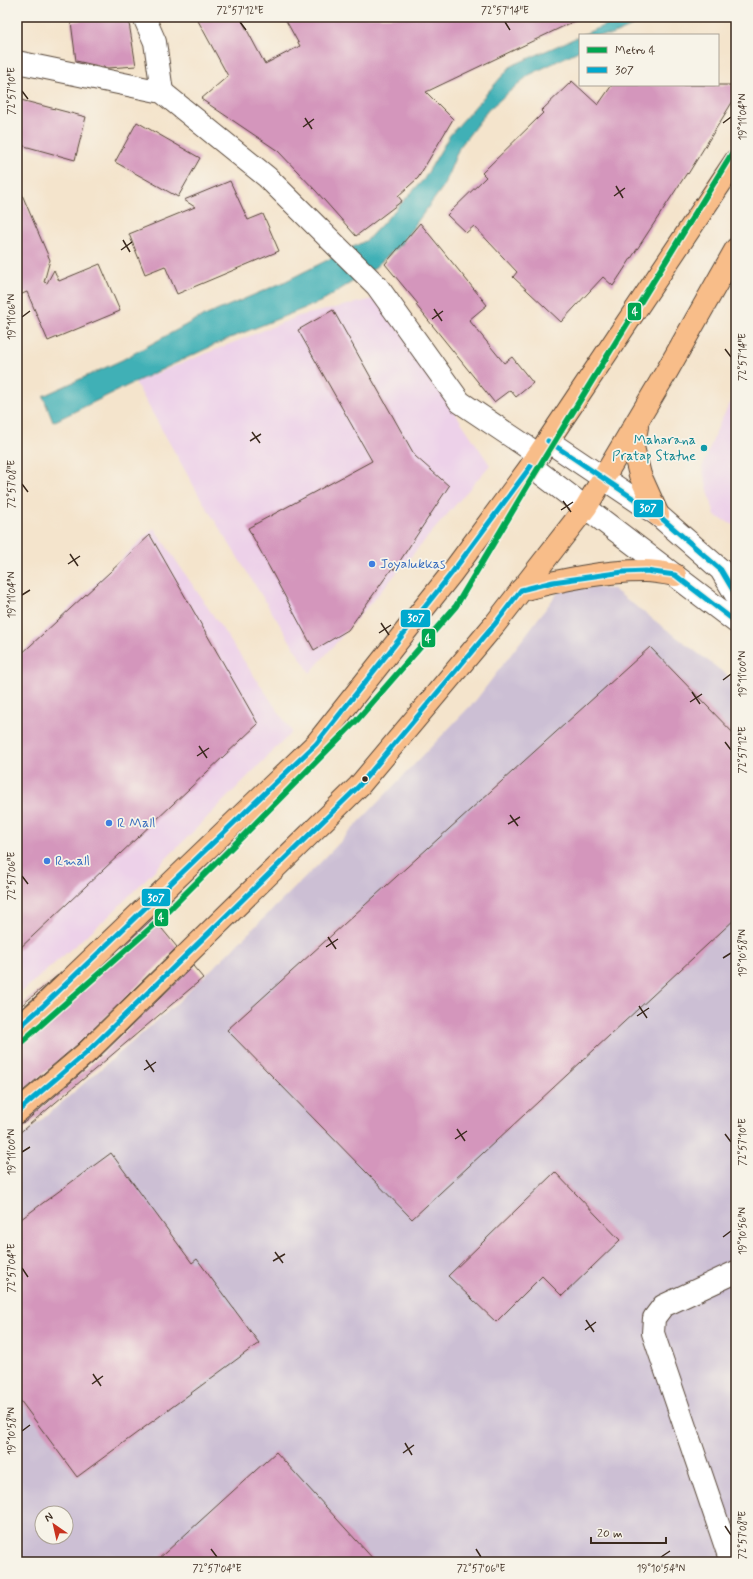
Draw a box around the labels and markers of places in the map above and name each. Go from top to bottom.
place label: Maharana Pratap Statue [612,431,696,465]
marker: Maharana Pratap Statue [699,443,709,453]
place label: Joyalukkas [380,555,446,573]
marker: Joyalukkas [367,559,377,569]
unlabelled marker [360,774,370,784]
place label: R Mall [117,814,155,832]
marker: R Mall [104,818,114,828]
place label: Rmall [55,852,90,870]
marker: Rmall [42,856,52,866]

